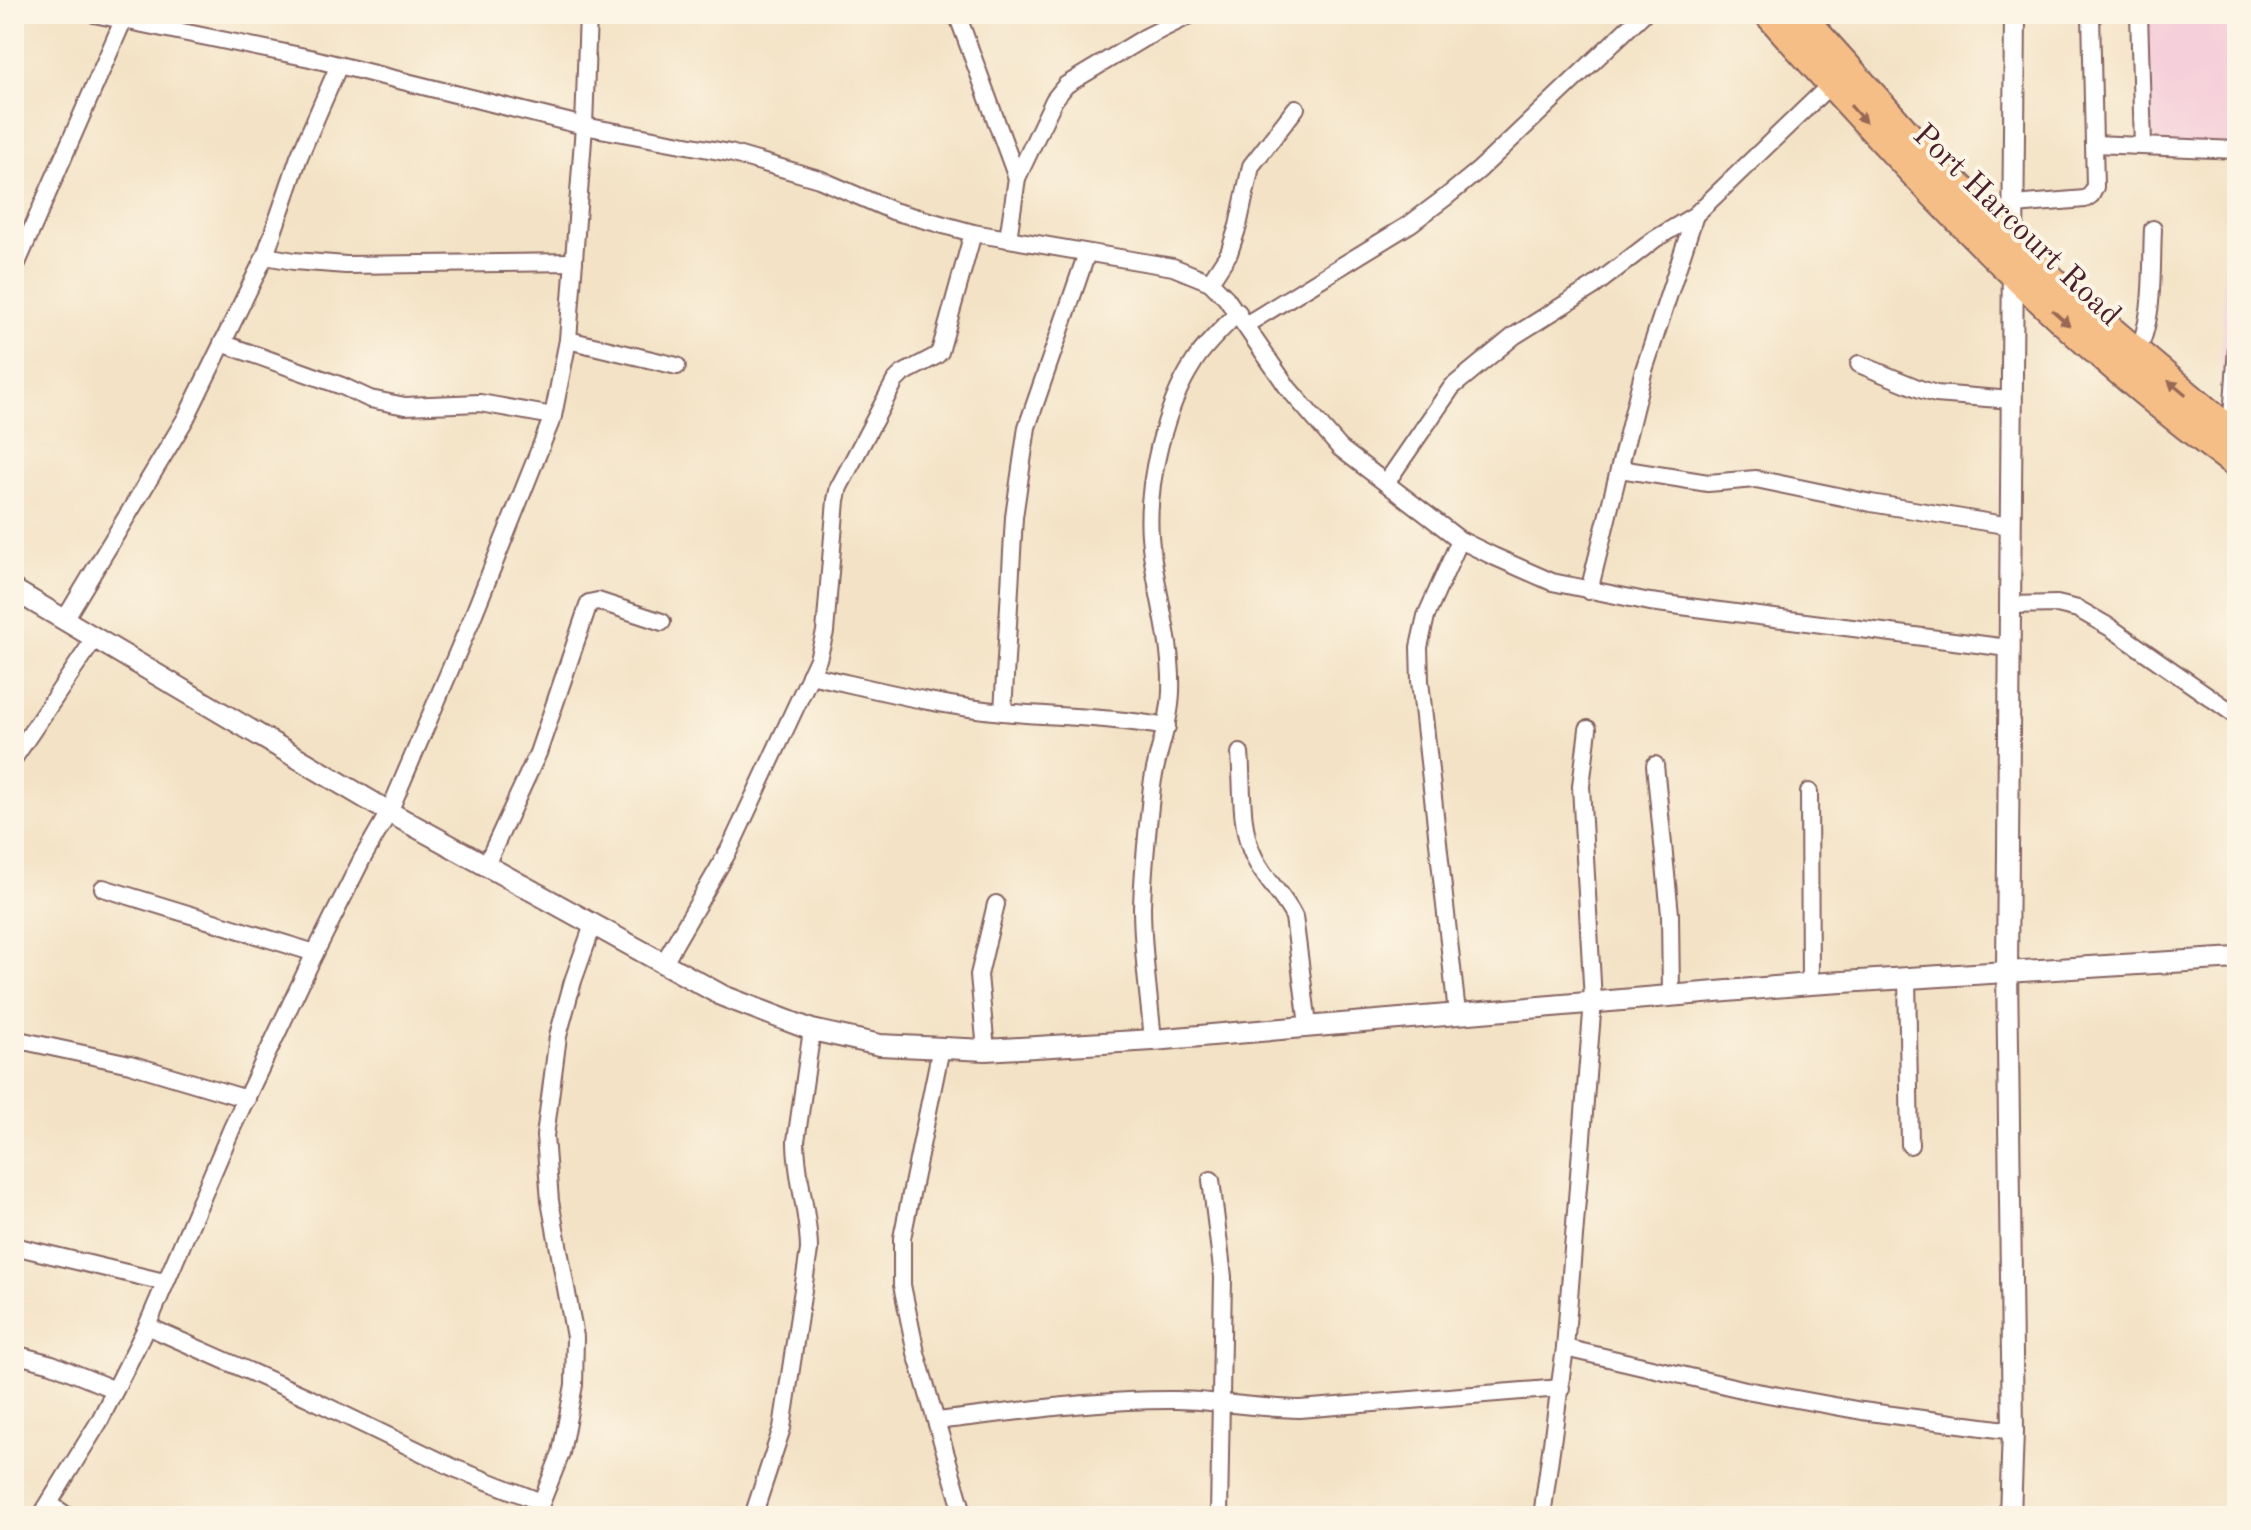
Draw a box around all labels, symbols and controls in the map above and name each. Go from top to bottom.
one-way arrow [1849,104,1867,123]
street label: Port Harcourt Road [1906,119,2126,333]
one-way arrow [2051,309,2071,326]
one-way arrow [2167,379,2186,397]

